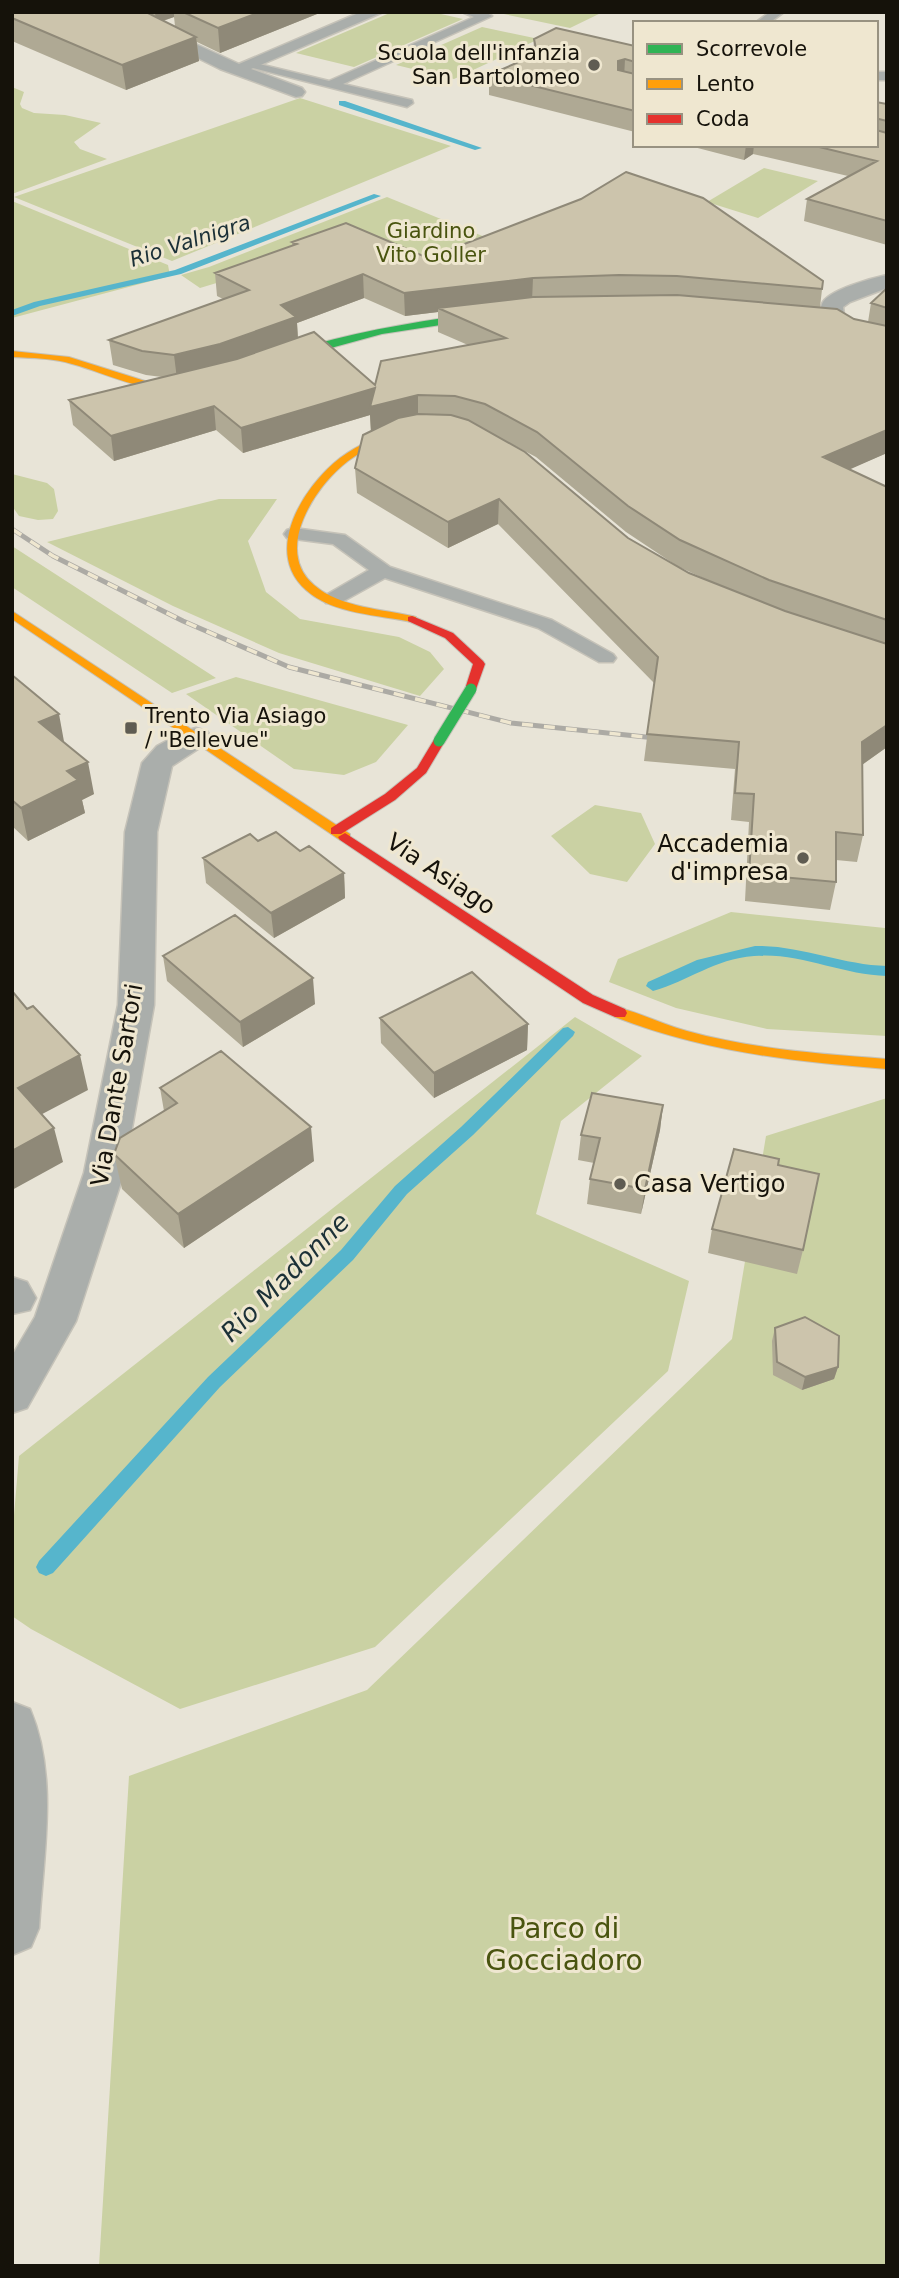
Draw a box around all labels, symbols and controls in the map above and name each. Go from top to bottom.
legend [633,21,878,147]
text: Scorrevole [696,37,807,61]
place label: Scuola dell'infanzia San Bartolomeo [377,41,580,89]
marker: Scuola dell'infanzia San Bartolomeo [586,57,602,73]
text: Lento [696,72,755,96]
text: Coda [696,107,750,131]
water label: Rio Valnigra [127,210,253,272]
park label: Giardino Vito Goller [376,219,486,267]
place label: Trento Via Asiago / "Bellevue" [144,704,326,752]
marker: Trento Via Asiago / "Bellevue" [123,720,139,736]
street label: Via Asiago [381,827,501,921]
place label: Accademia d'impresa [657,830,789,886]
marker: Accademia d'impresa [795,850,811,866]
street label: Via Dante Sartori [85,981,149,1189]
place label: Casa Vertigo [634,1170,786,1198]
marker: Casa Vertigo [612,1176,628,1192]
water label: Rio Madonne [215,1207,355,1347]
park label: Parco di Gocciadoro [485,1912,643,1977]

